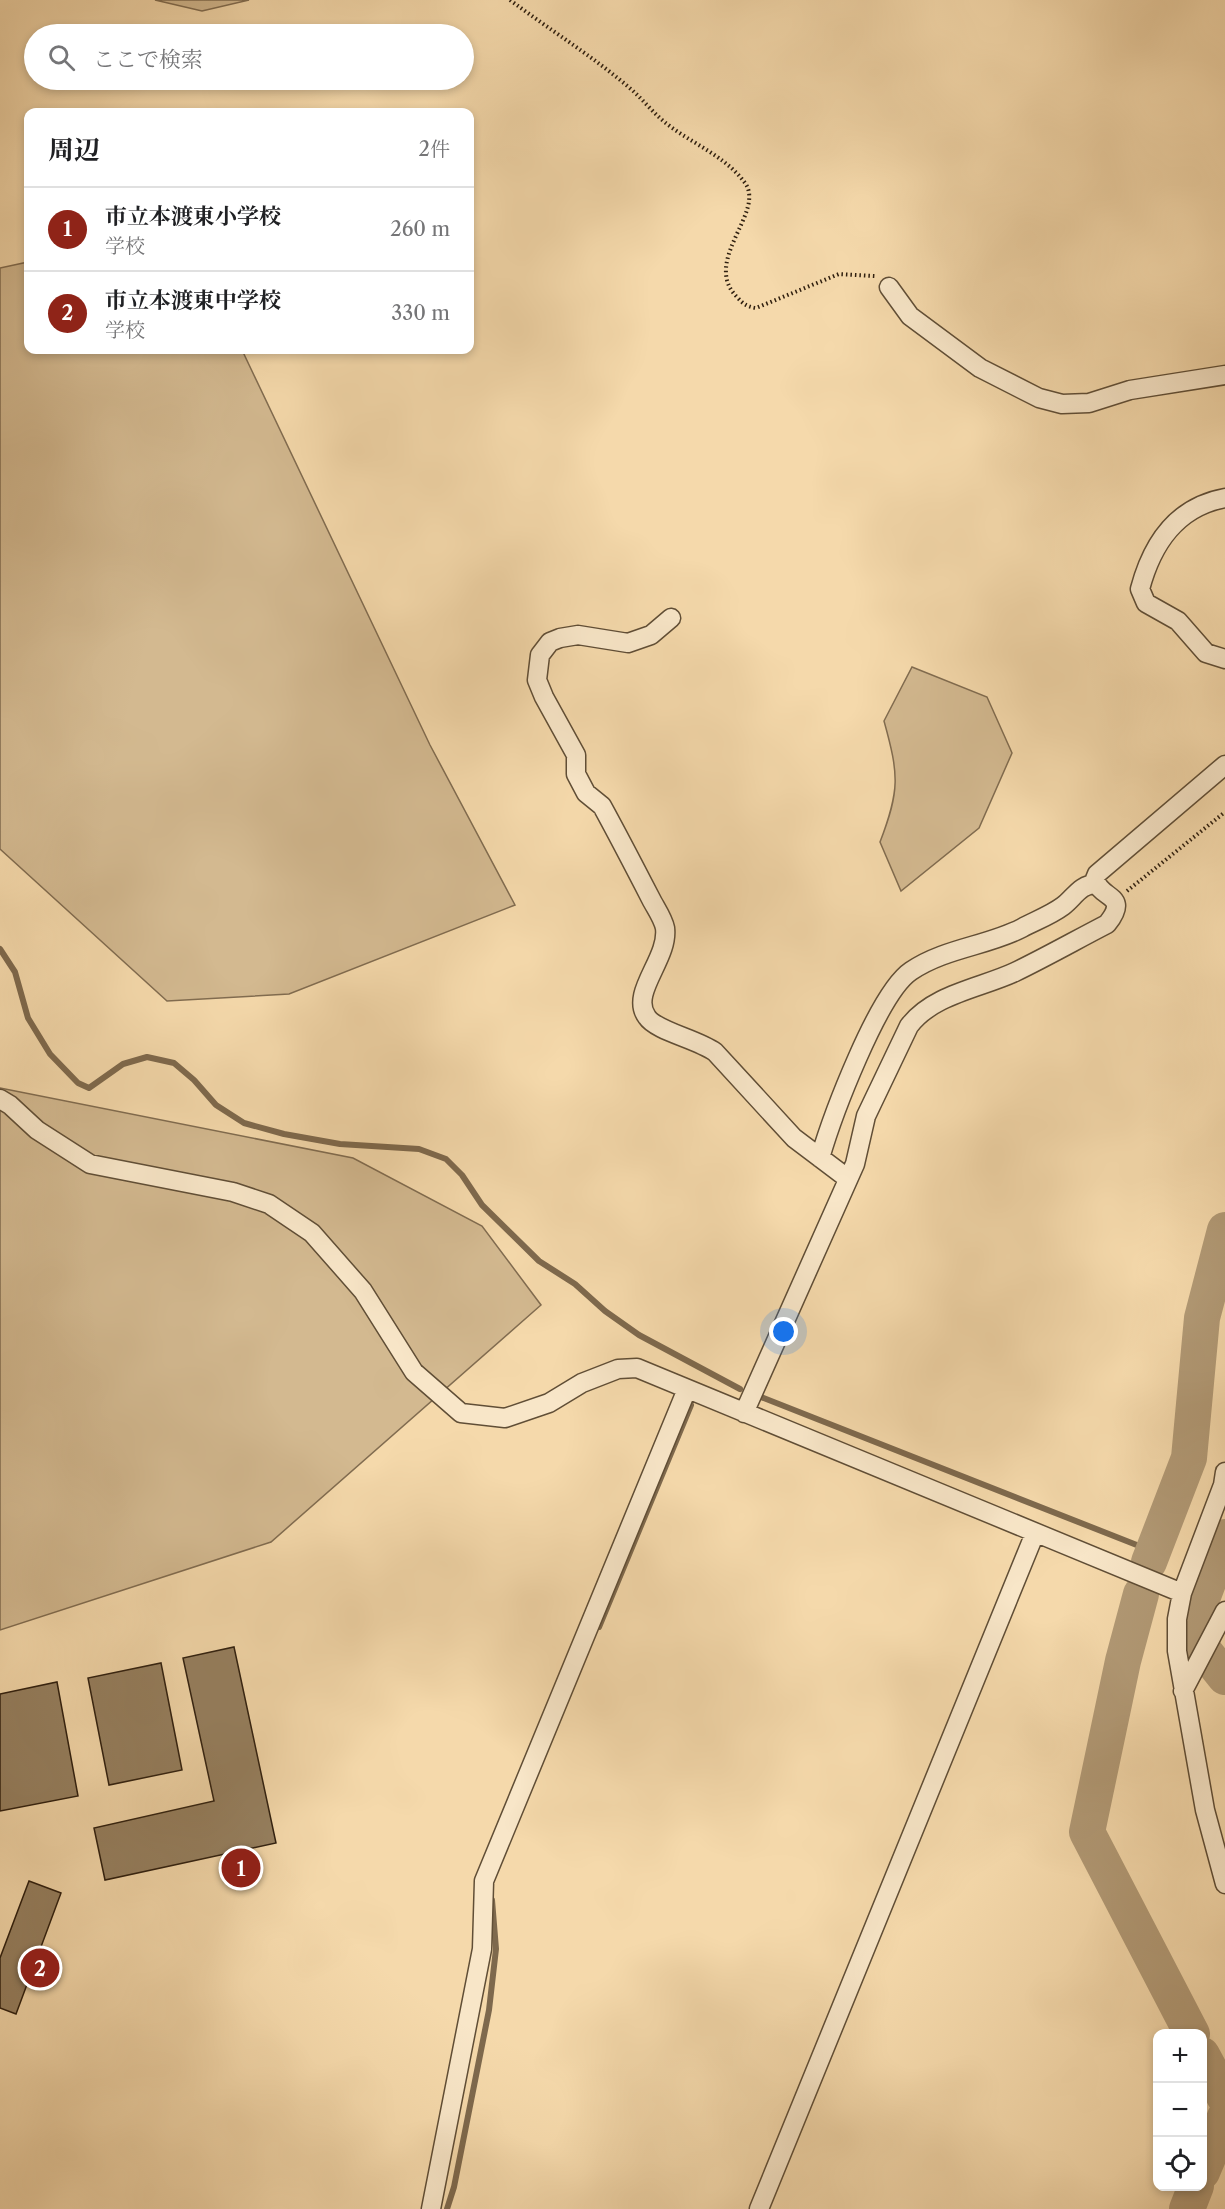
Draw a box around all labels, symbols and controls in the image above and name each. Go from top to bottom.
search box [24,24,474,90]
icon: search [45,41,78,74]
text: ここで検索 [93,46,203,73]
text: 周辺 [48,134,100,166]
text: 2件 [419,137,450,161]
text: 市立本渡東小学校 [105,203,281,230]
text: 1 [63,217,72,241]
text: 260 m [390,217,450,241]
text: 学校 [105,234,145,258]
text: 市立本渡東中学校 [105,287,281,314]
text: 2 [62,301,73,325]
text: 330 m [391,301,450,325]
text: 学校 [105,318,145,342]
your location [769,1317,798,1346]
pin: 1 [222,1846,260,1890]
pin: 2 [20,1946,60,1990]
map controls [1153,2029,1207,2191]
button: + [1153,2029,1207,2083]
button: − [1153,2083,1207,2137]
button: locate [1153,2137,1207,2191]

